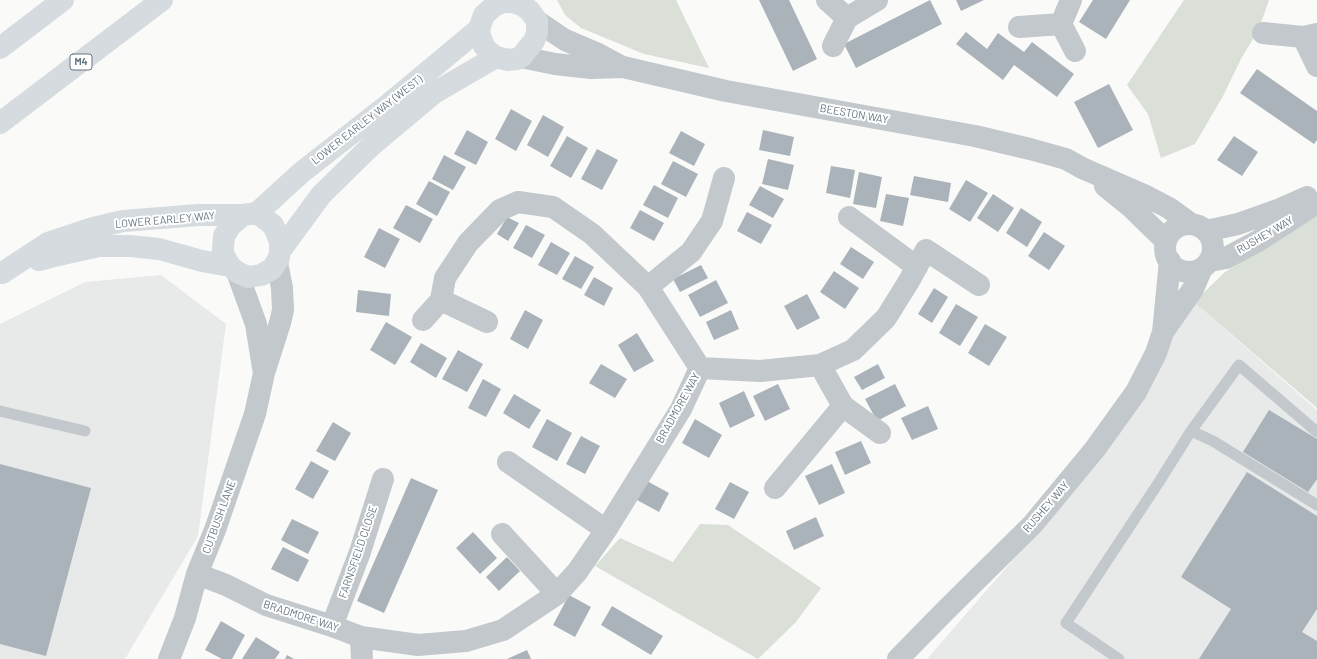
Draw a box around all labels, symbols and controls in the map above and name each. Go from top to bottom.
road number: M4 [70,54,92,70]
street label: LOWER EARLEY WAY (WEST) [309,73,425,167]
street label: BEESTON WAY [819,101,889,127]
street label: LOWER EARLEY WAY [114,209,216,231]
street label: RUSHEY WAY [1234,213,1296,257]
street label: BRADMORE WAY [653,370,703,446]
street label: CUTBUSH LANE [200,478,238,556]
street label: RUSHEY WAY [1020,479,1072,535]
street label: FARNSFIELD CLOSE [336,504,380,600]
street label: BRADMORE WAY [262,598,340,634]

